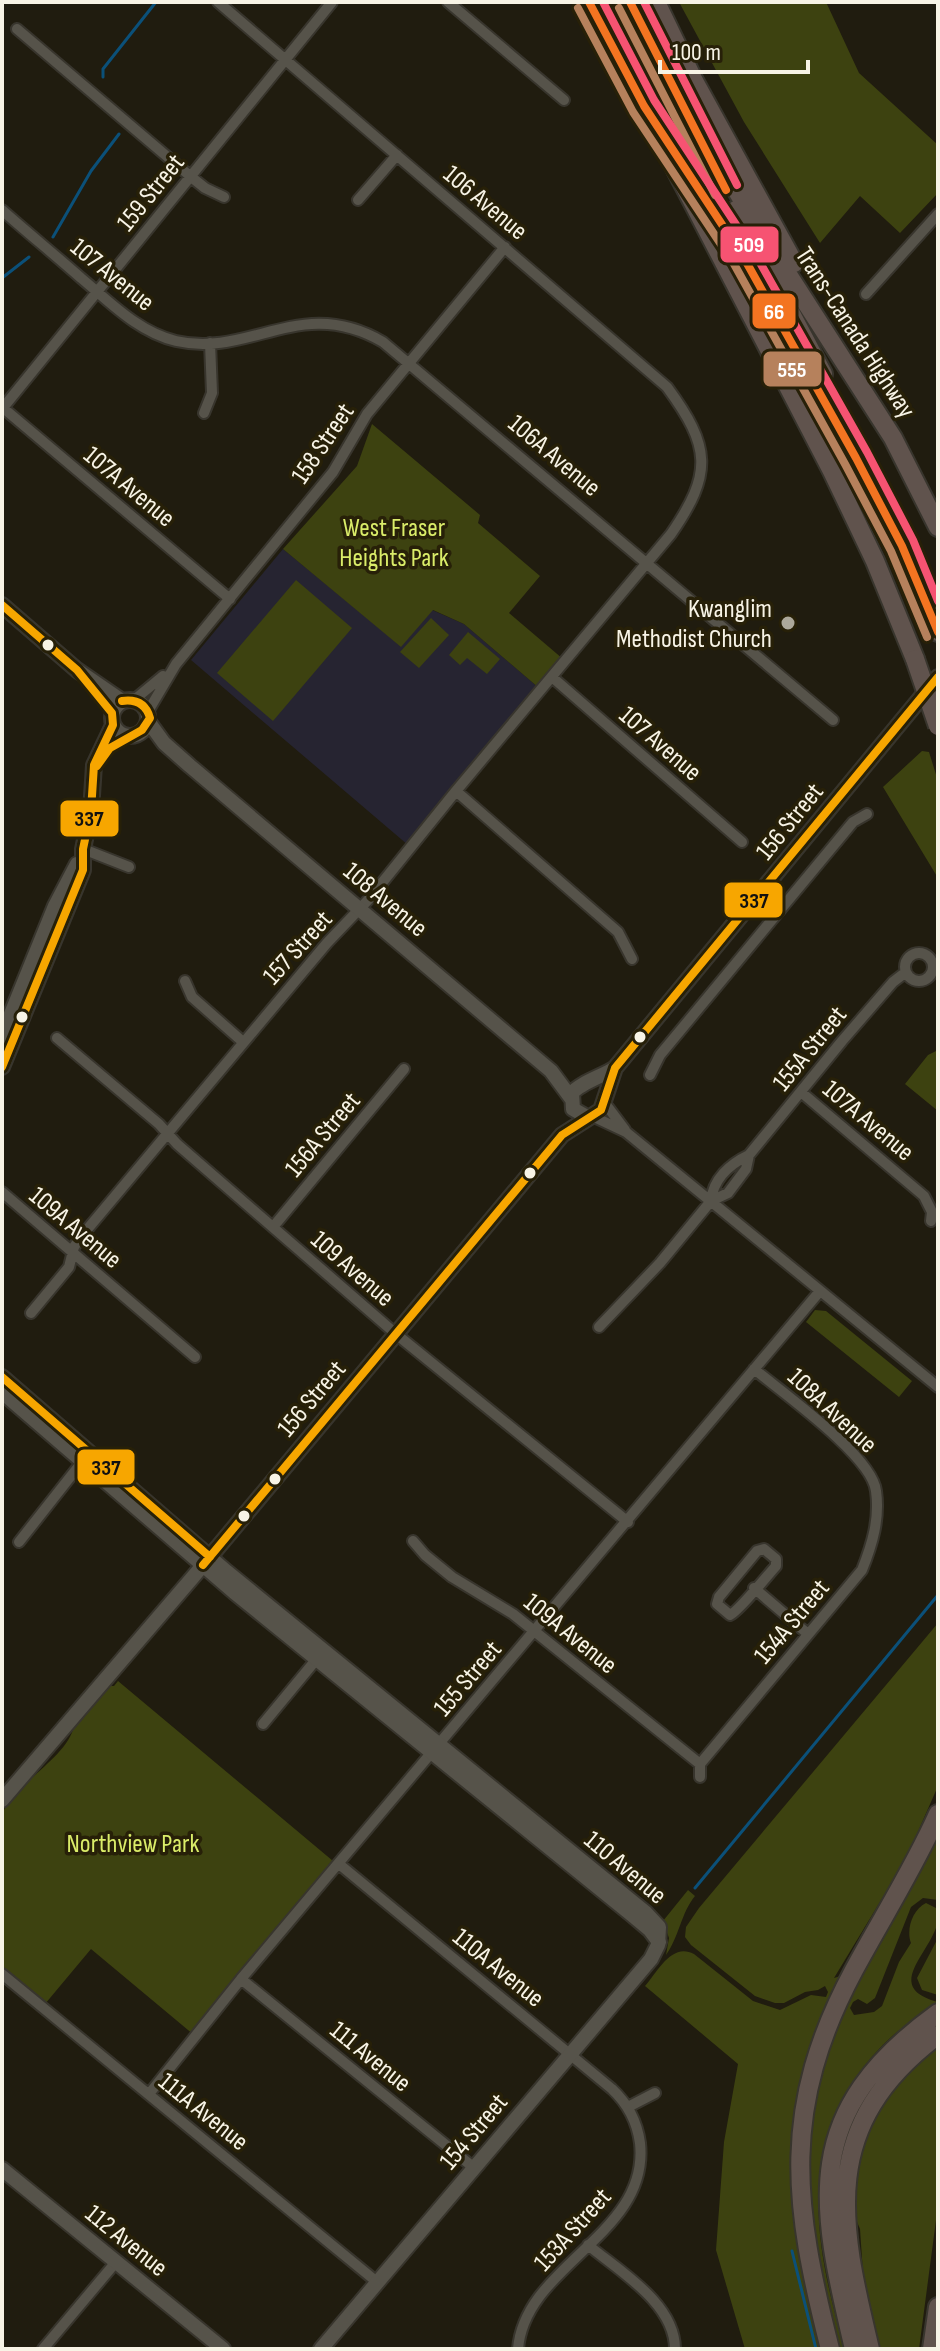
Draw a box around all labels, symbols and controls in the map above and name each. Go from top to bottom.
scale bar [660,24,808,74]
text: 100 m [672,38,721,67]
street label: 159 Street [111,148,192,238]
street label: 106 Avenue [437,159,533,247]
line badge: 509 [719,225,780,264]
street label: 107 Avenue [64,232,160,318]
text: 509 [734,232,764,259]
street label: Trans-Canada Highway [788,241,922,424]
line badge: 66 [751,292,797,330]
text: 66 [764,299,784,326]
line badge: 555 [762,350,823,388]
text: 555 [778,357,806,384]
street label: 158 Street [285,398,361,490]
street label: 106A Avenue [502,409,606,504]
street label: 107A Avenue [77,440,181,534]
park label: West Fraser Heights Park [339,513,449,574]
place label: Kwanglim Methodist Church [616,594,772,655]
marker: Kwanglim Methodist Church [779,614,797,632]
unlabelled marker [40,637,56,653]
street label: 107 Avenue [613,700,707,788]
street label: 156 Street [750,777,831,867]
line badge: 337 [59,799,120,838]
text: 337 [74,806,104,833]
street label: 108 Avenue [337,856,433,944]
line badge: 337 [723,881,784,919]
text: 337 [739,888,769,915]
street label: 157 Street [257,905,339,991]
street label: 155A Street [767,1000,854,1098]
unlabelled marker [14,1009,30,1025]
unlabelled marker [632,1029,648,1045]
street label: 107A Avenue [816,1074,920,1168]
street label: 156A Street [279,1086,368,1184]
unlabelled marker [522,1165,538,1181]
street label: 109A Avenue [23,1181,128,1276]
street label: 109 Avenue [304,1225,400,1314]
street label: 156 Street [271,1355,353,1443]
street label: 108A Avenue [781,1362,883,1460]
line badge: 337 [76,1448,136,1486]
text: 337 [91,1455,121,1482]
unlabelled marker [267,1471,283,1487]
unlabelled marker [236,1508,252,1524]
street label: 154A Street [748,1573,836,1670]
street label: 109A Avenue [517,1587,623,1681]
street label: 155 Street [428,1635,509,1723]
street label: 110 Avenue [578,1825,672,1911]
park label: Northview Park [67,1829,199,1860]
street label: 110A Avenue [446,1922,550,2014]
street label: 111 Avenue [323,2015,417,2099]
street label: 111A Avenue [152,2067,254,2158]
street label: 154 Street [434,2088,515,2176]
street label: 153A Street [528,2182,618,2278]
street label: 112 Avenue [79,2199,173,2284]

